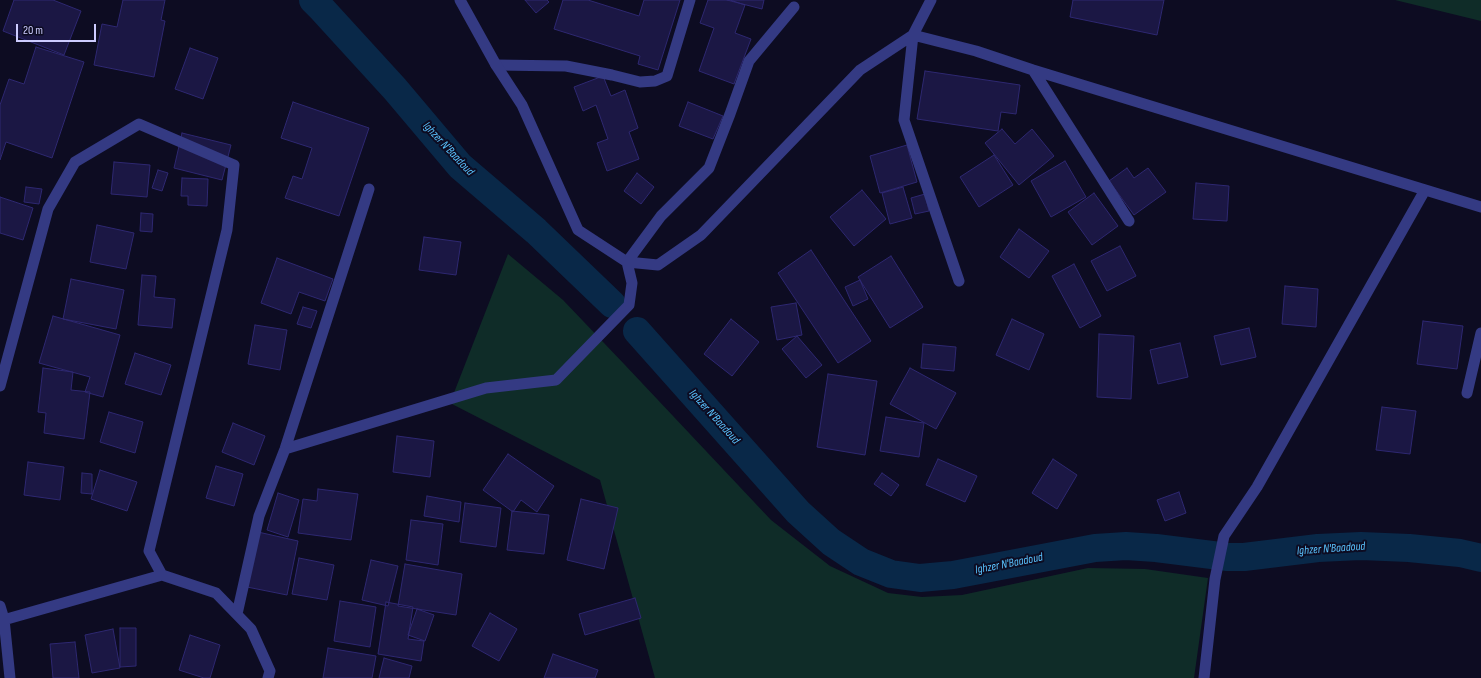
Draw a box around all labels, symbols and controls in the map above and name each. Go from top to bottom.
scale bar [18,16,98,42]
text: 20 m [23,23,43,38]
water label: Ighzer N'Baadoud [419,119,477,179]
water label: Ighzer N'Baadoud [686,387,742,447]
water label: Ighzer N'Baadoud [1296,539,1366,559]
water label: Ighzer N'Baadoud [974,550,1044,578]

